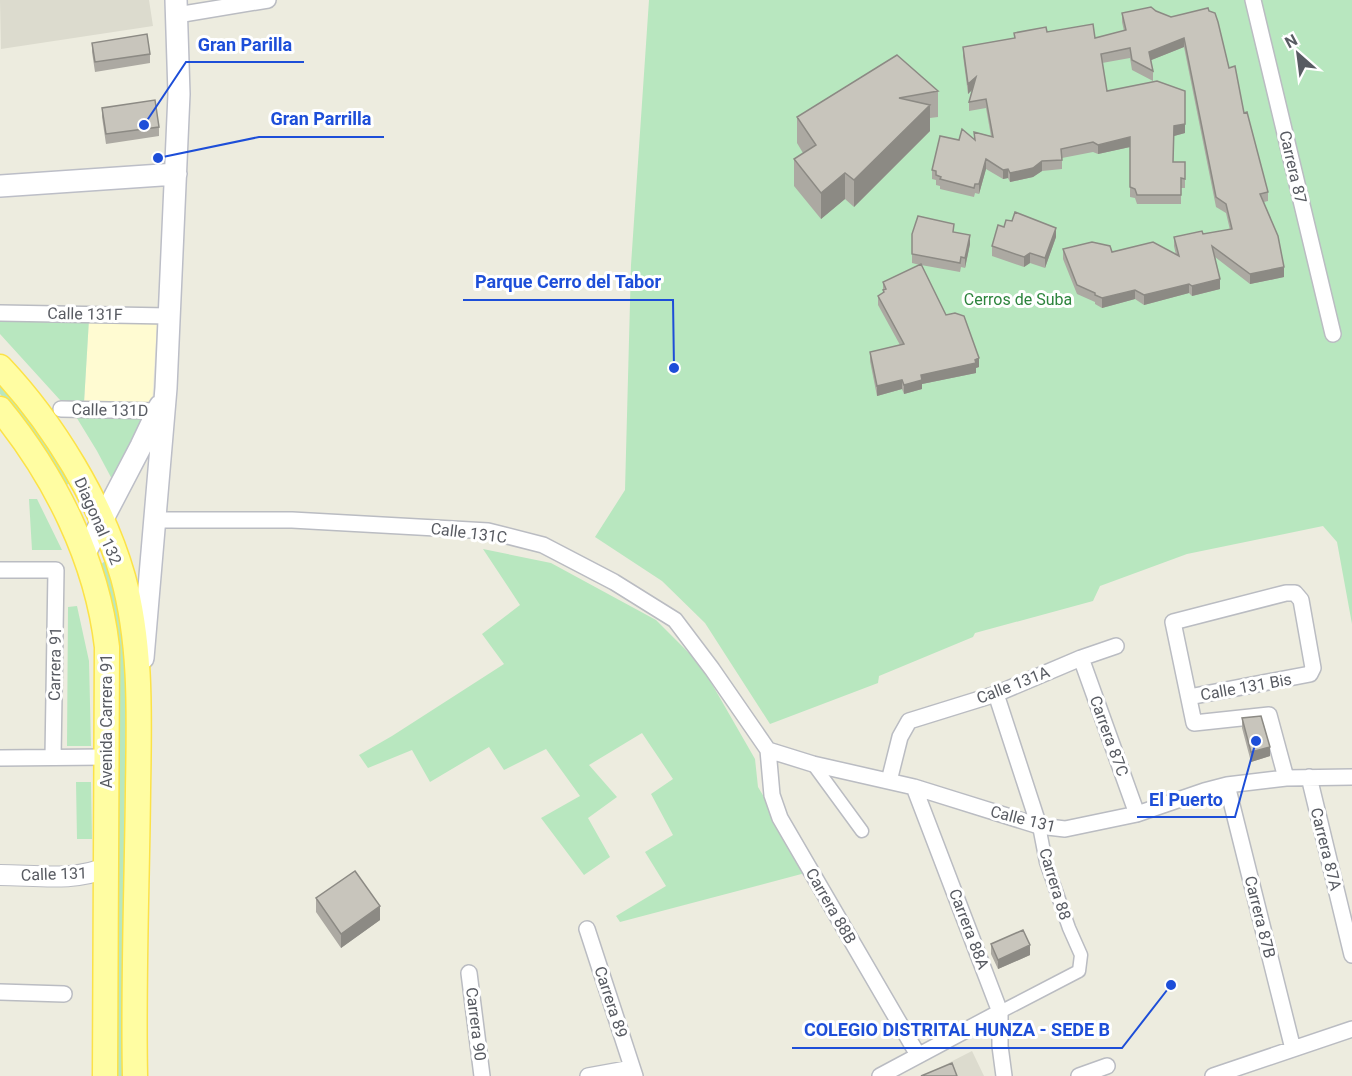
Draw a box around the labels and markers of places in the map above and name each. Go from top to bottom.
callout: Gran Parilla [186,26,304,62]
callout: Gran Parrilla [259,101,384,137]
callout: Parque Cerro del Tabor [463,264,673,300]
callout: El Puerto [1137,781,1235,817]
callout: COLEGIO DISTRITAL HUNZA - SEDE B [792,1012,1122,1048]

